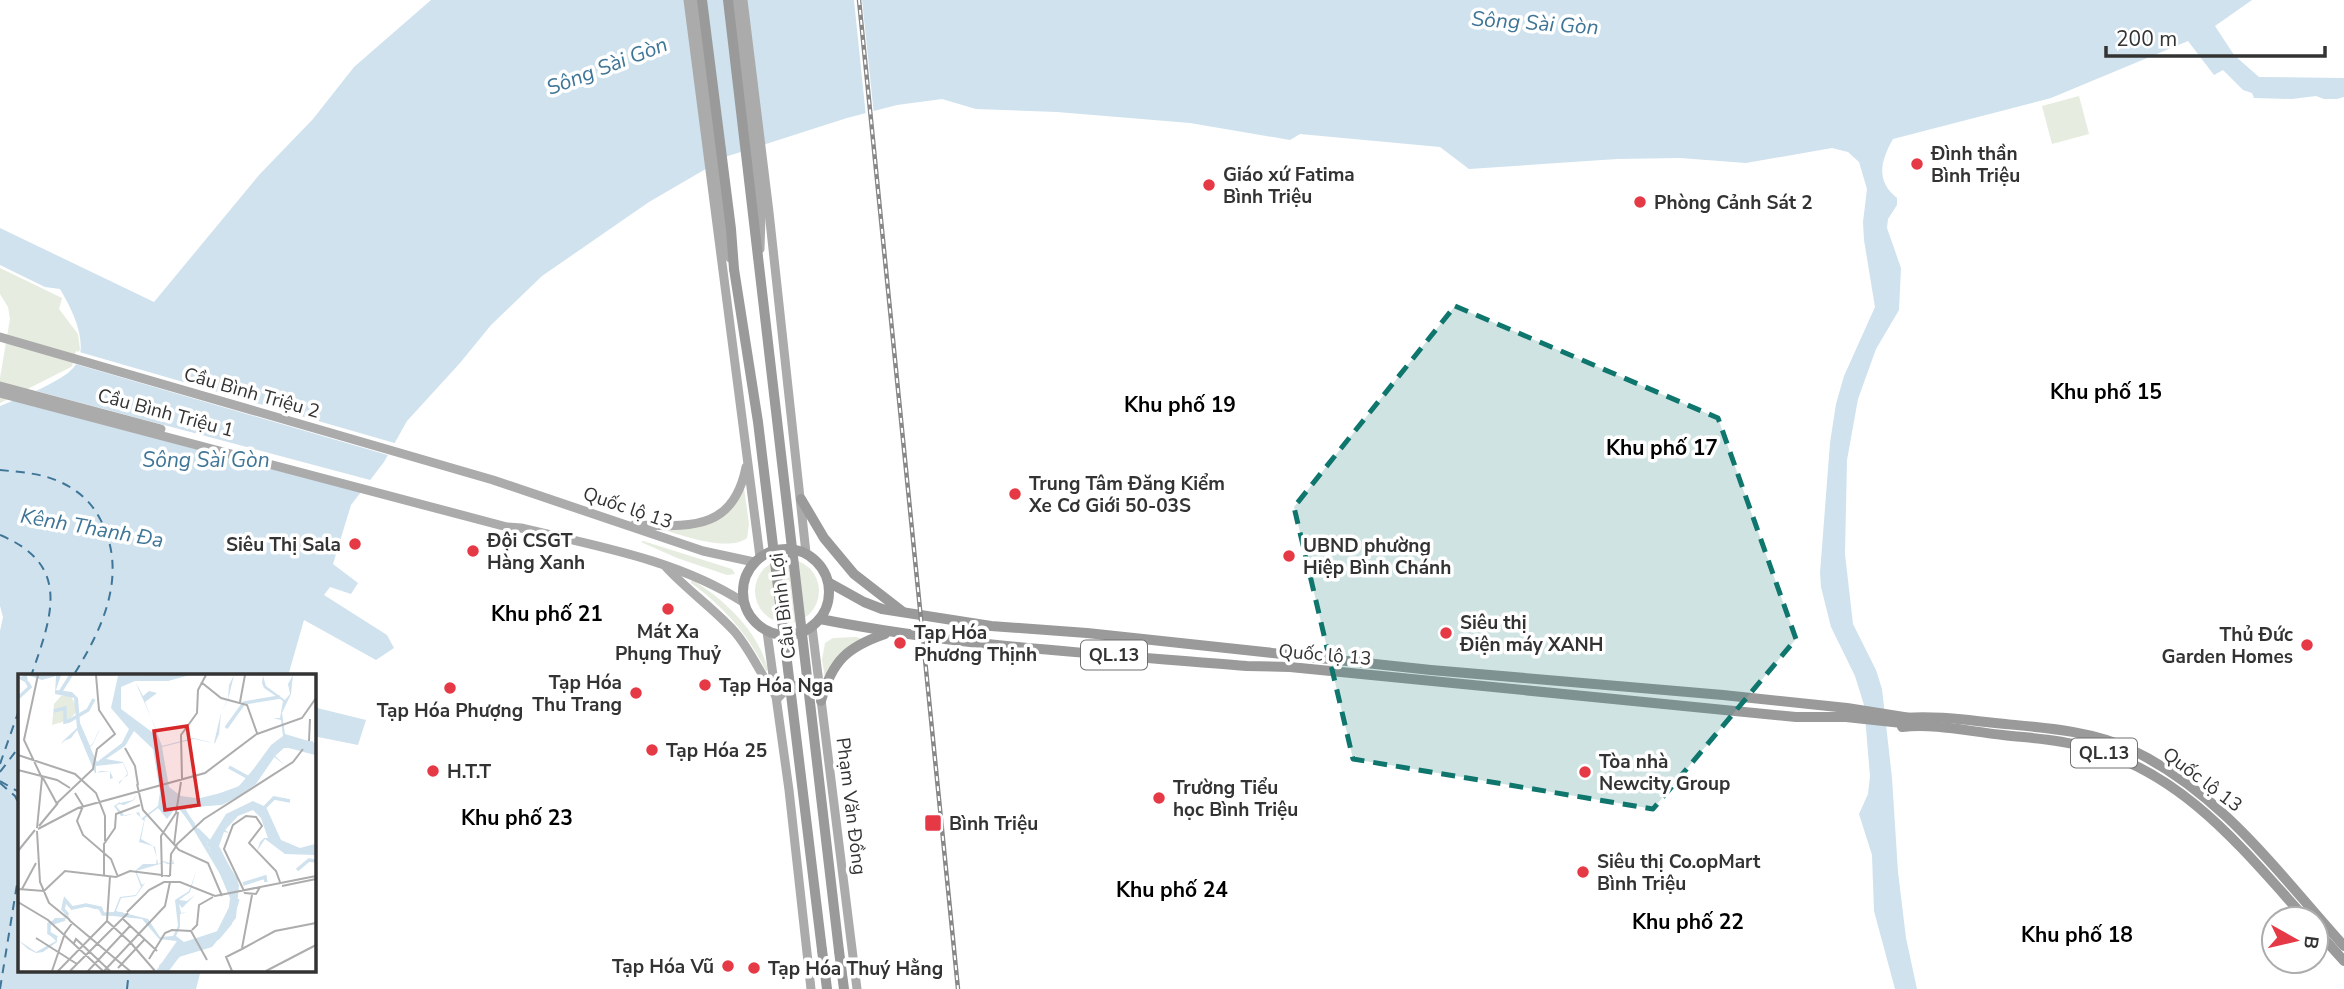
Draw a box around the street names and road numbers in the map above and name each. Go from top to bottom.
street label: Cầu Bình Triệu 2 [181,361,323,425]
street label: Cầu Bình Triệu 1 [95,382,237,444]
street label: Quốc lộ 13 [579,480,676,535]
street label: Cầu Bình Lợi [764,551,802,661]
street label: Quốc lộ 13 [1277,638,1373,672]
road number: QL.13 [1081,640,1147,670]
street label: Phạm Văn Đồng [830,736,872,876]
road number: QL.13 [2071,738,2137,768]
street label: Quốc lộ 13 [2157,741,2247,818]

